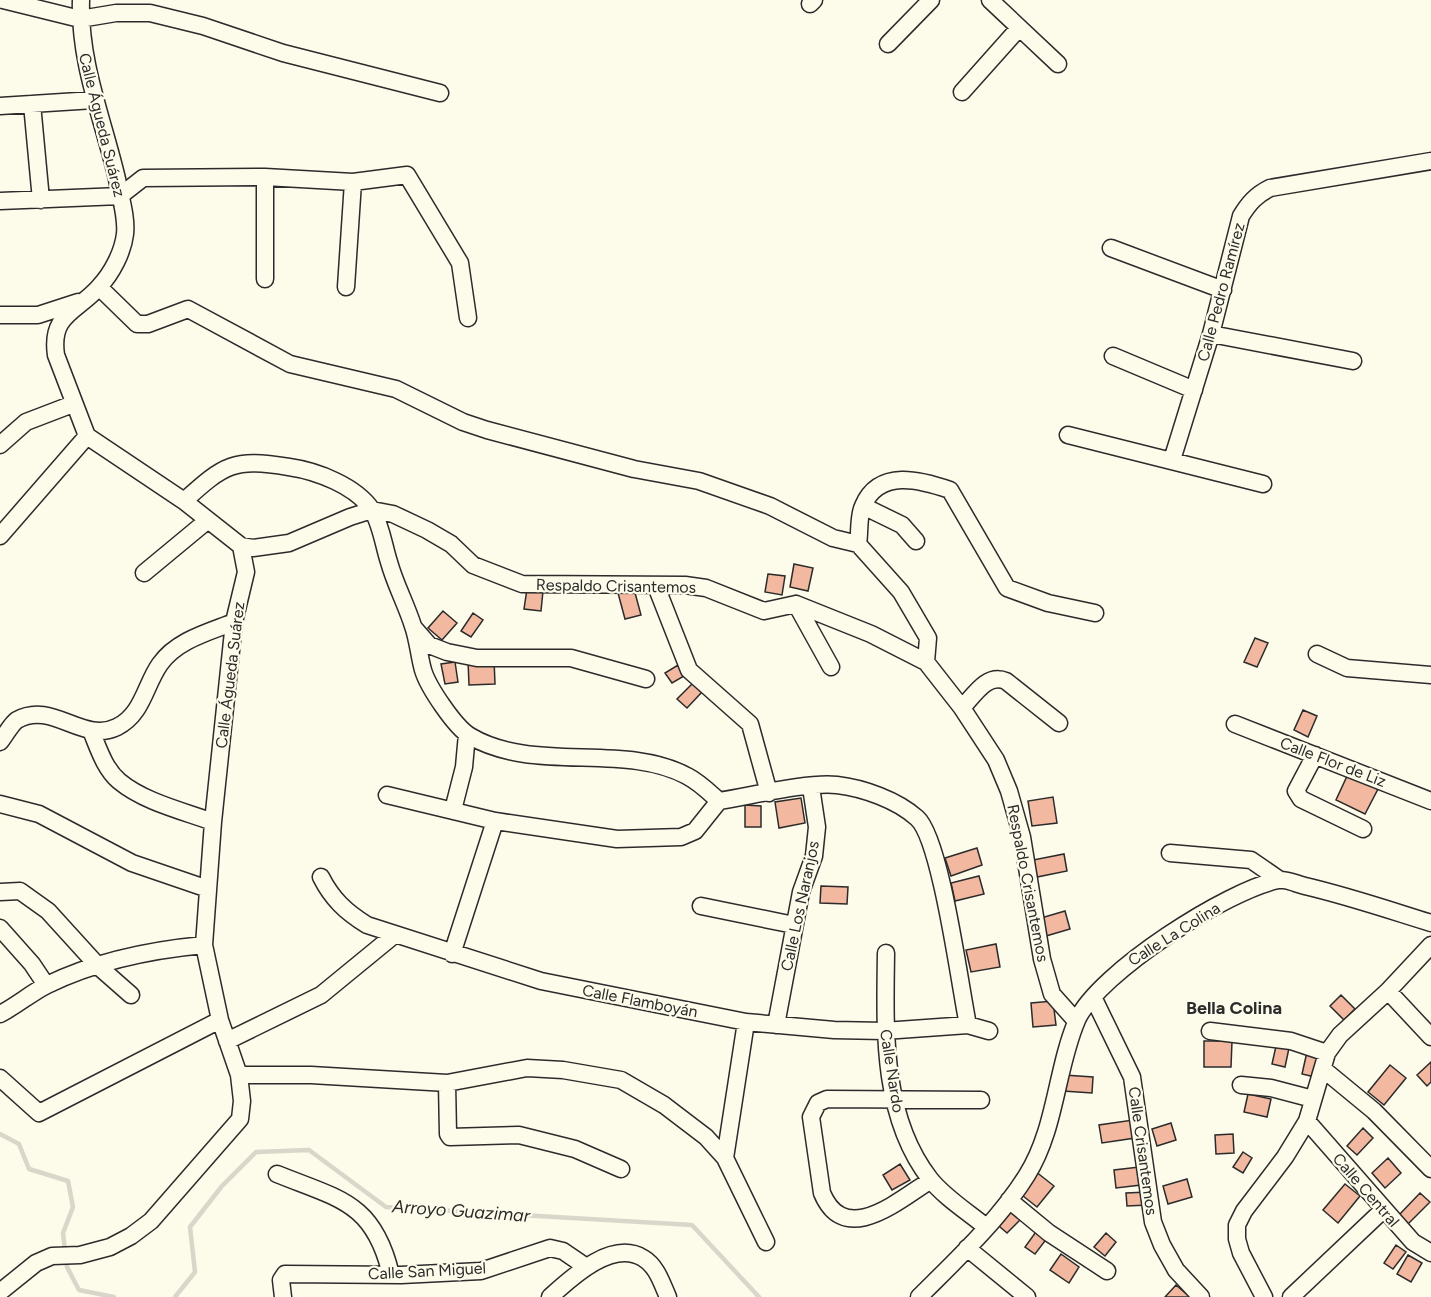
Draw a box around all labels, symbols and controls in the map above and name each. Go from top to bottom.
street label: Calle Águeda Suárez [75,51,129,199]
street label: Calle Pedro Ramírez [1193,220,1249,363]
street label: Respaldo Crisantemos [536,575,696,597]
street label: Calle Águeda Suárez [212,600,248,749]
street label: Calle Flor de Liz [1277,733,1389,791]
street label: Respaldo Crisantemos [1003,803,1053,963]
street label: Calle Los Naranjos [777,839,823,973]
street label: Calle La Colina [1124,898,1224,970]
street label: Calle Flamboyán [581,980,699,1022]
district label: Bella Colina [1186,997,1282,1019]
street label: Calle Nardo [876,1028,908,1114]
street label: Calle Crisantemos [1125,1085,1161,1217]
street label: Calle Central [1329,1149,1403,1231]
water label: Arroyo Guazimar [390,1195,532,1227]
street label: Calle San Miguel [368,1258,486,1284]

